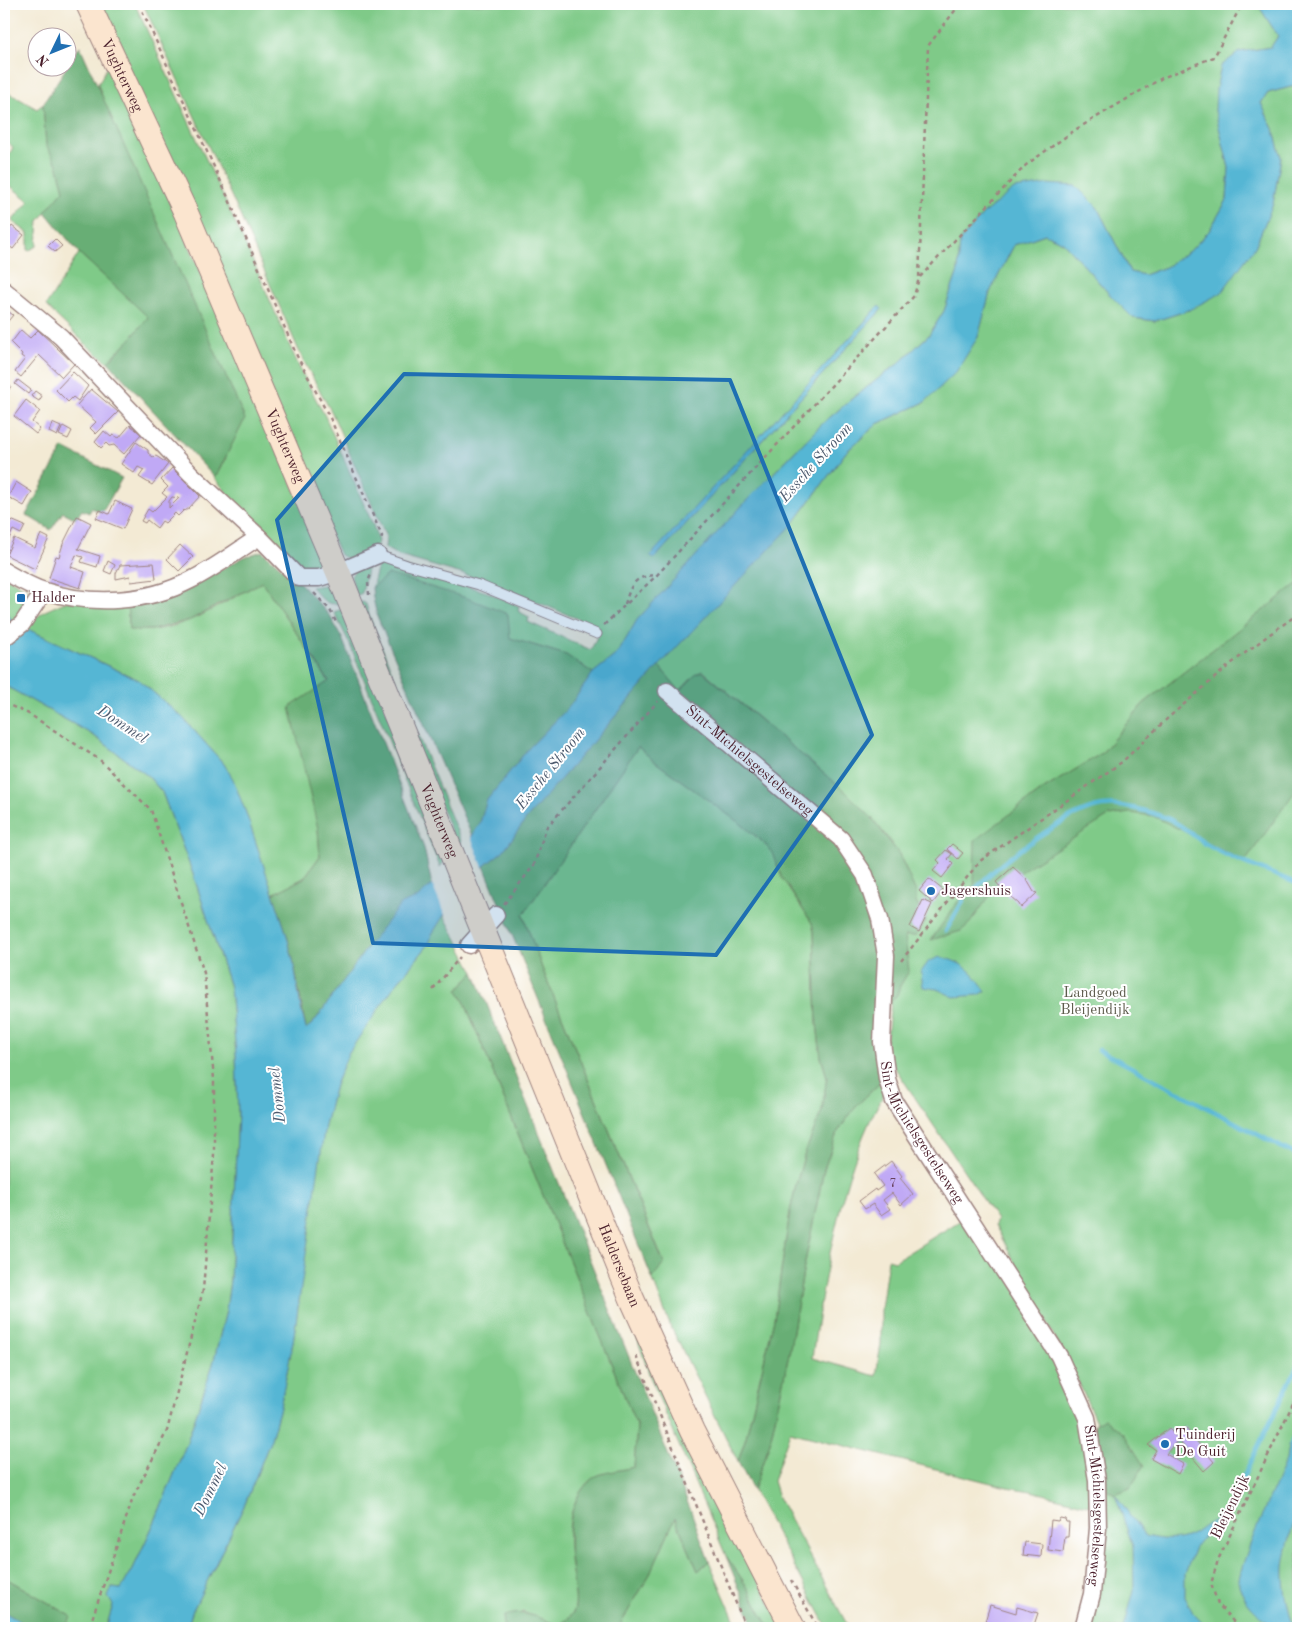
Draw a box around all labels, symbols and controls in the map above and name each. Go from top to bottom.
north arrow [28,28,78,78]
street label: Vughterweg [98,36,145,115]
text: N [34,51,52,69]
street label: Vughterweg [262,407,307,486]
water label: Essche Stroom [776,420,856,506]
place label: Halder [31,591,75,606]
marker: Halder [15,592,27,604]
water label: Dommel [93,702,150,747]
street label: Sint-Michielsgestelseweg [683,703,816,819]
water label: Essche Stroom [513,725,589,814]
street label: Vughterweg [417,781,460,860]
place label: Jagershuis [941,884,1011,899]
marker: Jagershuis [925,885,937,897]
park label: Landgoed Bleijendijk [1060,986,1130,1018]
street label: Sint-Michielsgestelseweg [877,1060,966,1207]
water label: Dommel [267,1066,289,1125]
house number: 7 [890,1178,896,1190]
street label: Haldersebaan [595,1222,642,1310]
street label: Sint-Michielsgestelseweg [1081,1424,1106,1587]
place label: Tuinderij De Guit [1175,1428,1236,1460]
marker: Tuinderij De Guit [1159,1438,1171,1450]
water label: Dommel [191,1461,231,1520]
street label: Bleijendijk [1209,1472,1253,1542]

